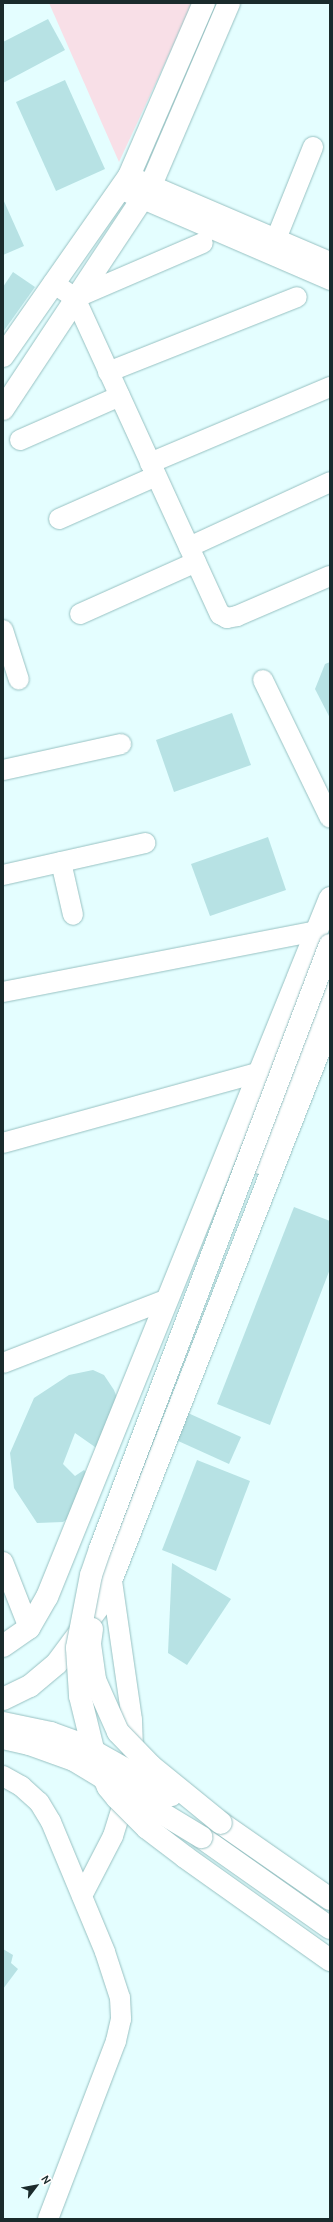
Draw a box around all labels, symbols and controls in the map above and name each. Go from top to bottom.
north arrow [16,2166,56,2206]
text: N [38,2173,54,2187]

